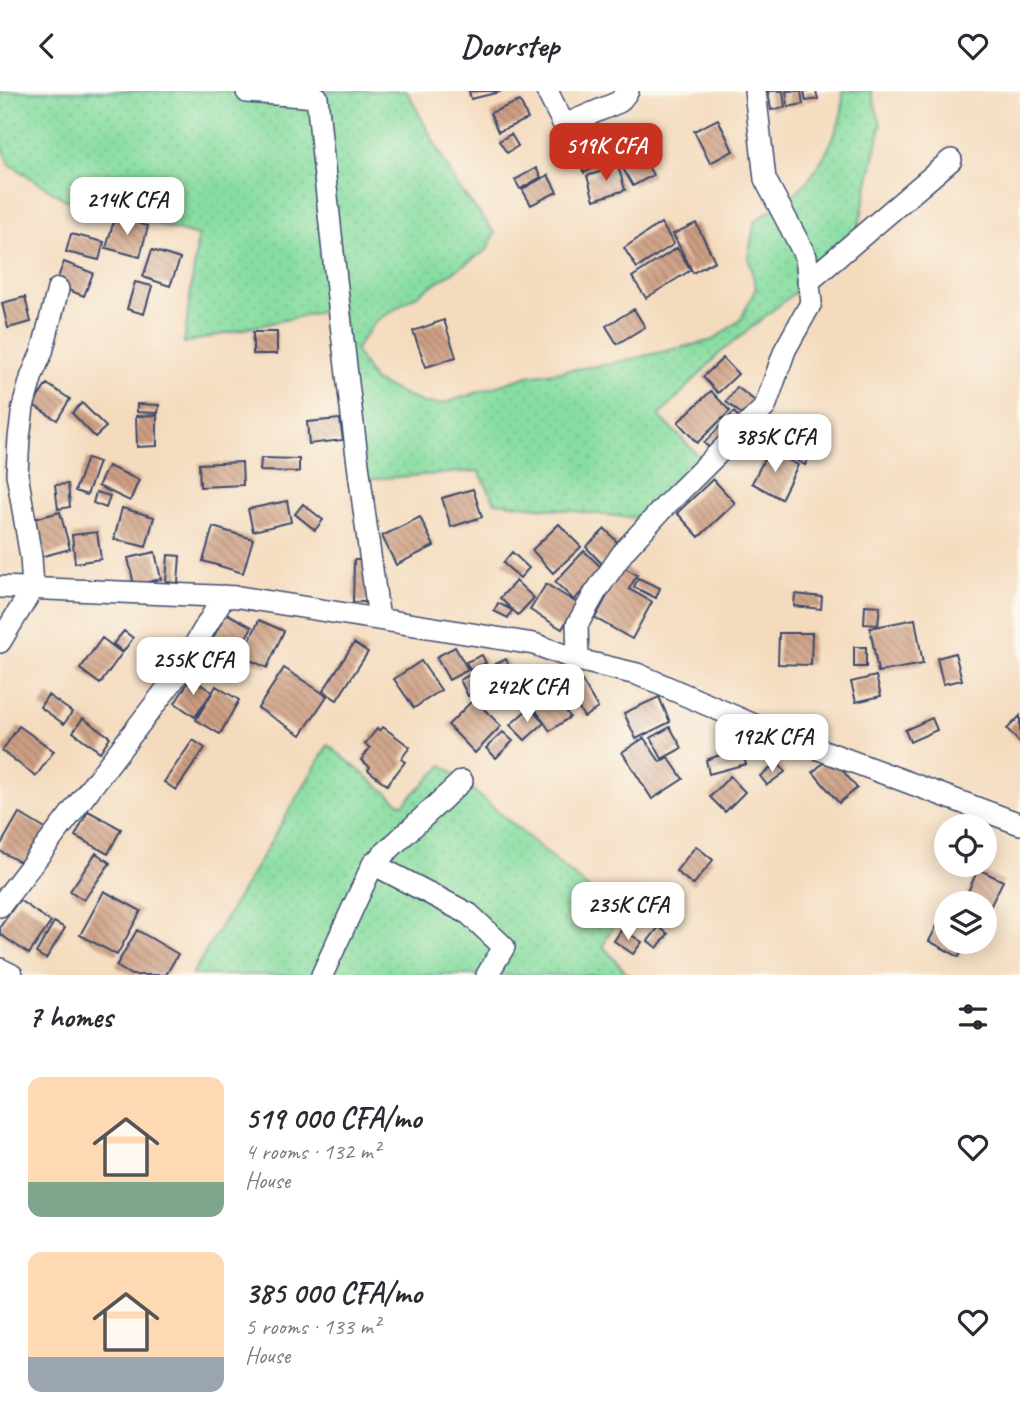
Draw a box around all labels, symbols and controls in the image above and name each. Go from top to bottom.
text: Doorstep [461,25,559,66]
icon: back [28,27,66,65]
icon: heart [954,27,992,65]
pin: 519K CFA [534,123,678,183]
text: 519K CFA [566,131,646,160]
pin: 214K CFA [55,177,199,237]
text: 214K CFA [86,185,168,214]
pin: 385K CFA [703,415,847,474]
text: 385K CFA [734,422,816,451]
pin: 255K CFA [121,637,265,697]
text: 255K CFA [153,645,233,674]
pin: 242K CFA [455,665,599,724]
text: 242K CFA [486,672,568,701]
pin: 192K CFA [700,715,844,774]
text: 192K CFA [731,722,813,751]
map controls [934,814,997,954]
button: locate [934,814,997,877]
pin: 235K CFA [556,883,700,942]
text: 235K CFA [587,890,669,919]
button: layers [934,891,997,954]
text: 7 homes [28,998,113,1036]
icon: filters [954,998,992,1036]
text: 519 000 CFA/mo [245,1099,421,1137]
icon: home [84,1105,168,1189]
icon: heart [954,1128,992,1166]
text: 4 rooms · 132 m² [245,1137,380,1166]
text: House [245,1166,290,1195]
text: 385 000 CFA/mo [245,1274,422,1312]
icon: home [84,1280,168,1364]
icon: heart [954,1303,992,1341]
text: 5 rooms · 133 m² [245,1312,380,1341]
text: House [245,1341,290,1370]

